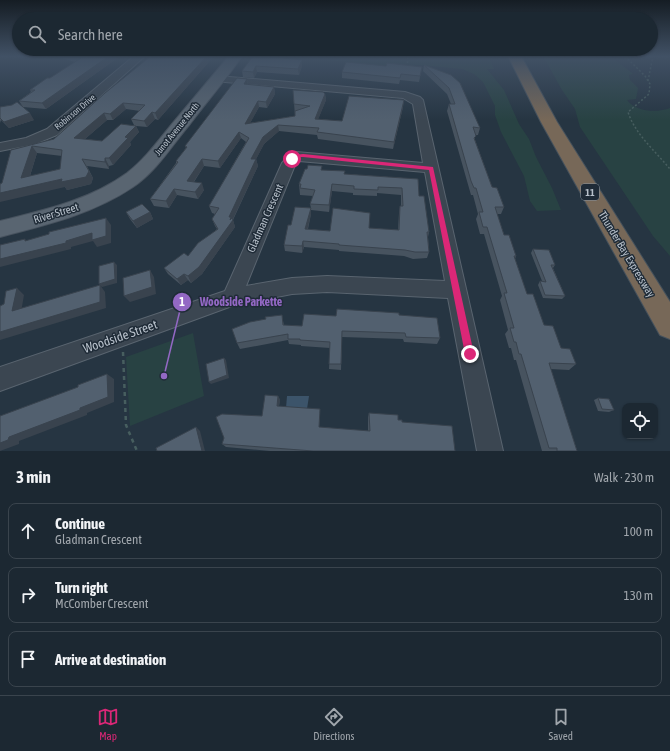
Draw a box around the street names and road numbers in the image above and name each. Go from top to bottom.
street label: Robinson Drive [53,92,97,132]
street label: Junot Avenue North [153,101,201,157]
street label: Gladman Crescent [245,182,285,254]
road number: 11 [581,184,599,200]
street label: River Street [32,200,80,226]
street label: Thunder Bay Expressway [597,209,658,300]
street label: Woodside Street [81,317,159,356]

